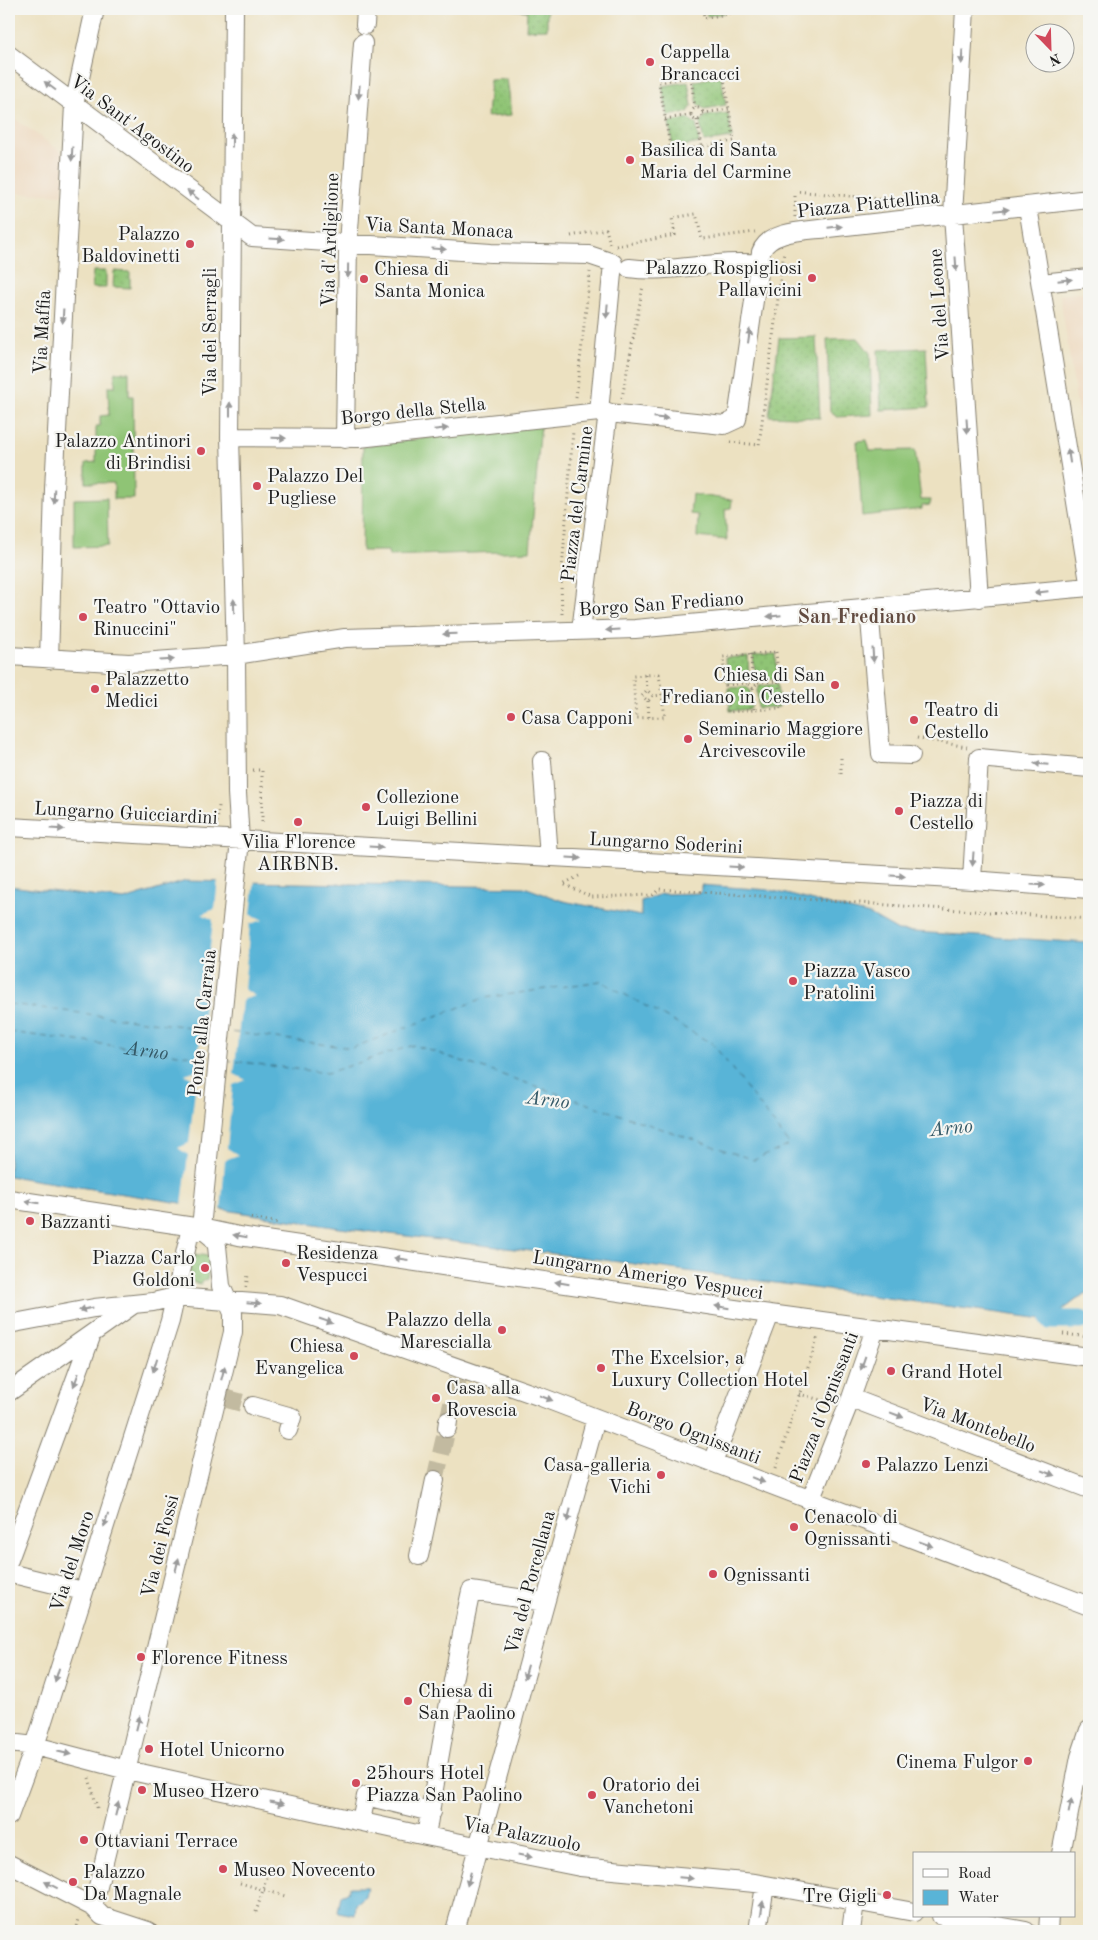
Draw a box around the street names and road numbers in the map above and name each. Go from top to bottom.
street label: Via Sant'Agostino [66,72,197,178]
street label: Via d'Ardiglione [320,173,343,308]
street label: Piazza Piattellina [796,188,941,222]
street label: Via Santa Monaca [364,216,514,243]
street label: Via del Leone [927,248,954,362]
street label: Via dei Serragli [202,268,221,396]
street label: Via Maffia [32,289,55,375]
street label: Borgo della Stella [340,395,487,430]
street label: Piazza del Carmine [559,425,597,583]
street label: Borgo San Frediano [578,590,744,621]
street label: Lungarno Guicciardini [34,800,218,829]
street label: Lungarno Soderini [589,831,743,858]
street label: Ponte alla Carraia [186,948,221,1098]
street label: Lungarno Amerigo Vespucci [531,1249,764,1304]
street label: Piazza d'Ognissanti [788,1330,863,1486]
street label: Via Montebello [916,1395,1038,1457]
street label: Borgo Ognissanti [623,1400,763,1469]
street label: Via dei Fossi [139,1493,183,1600]
street label: Via del Porcellana [503,1508,560,1657]
street label: Via del Moro [48,1509,99,1615]
street label: Via Palazzuolo [461,1815,582,1856]

